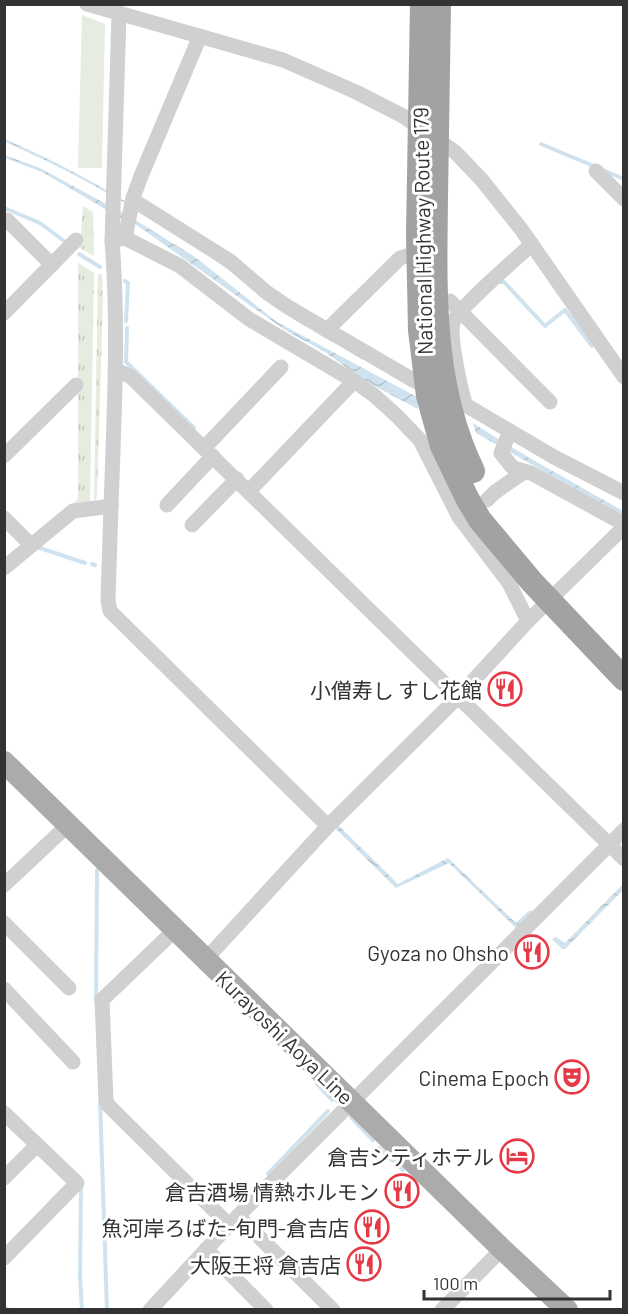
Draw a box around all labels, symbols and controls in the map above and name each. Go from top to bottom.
street label: National Highway Route 179 [407,107,437,355]
restaurant icon: 小僧寿し すし花館 [487,671,523,707]
place label: 小僧寿し すし花館 [310,677,482,702]
restaurant icon: Gyoza no Ohsho [514,934,550,970]
place label: Gyoza no Ohsho [367,940,509,965]
street label: Kurayoshi Aoya Line [211,965,359,1109]
theatre icon: Cinema Epoch [554,1059,590,1095]
place label: Cinema Epoch [418,1065,549,1090]
hotel icon: 倉吉シティホテル [499,1138,535,1174]
place label: 倉吉シティホテル [327,1144,494,1169]
restaurant icon: 倉吉酒場 情熱ホルモン [384,1173,420,1209]
place label: 倉吉酒場 情熱ホルモン [165,1179,379,1204]
restaurant icon: 魚河岸ろばた-旬門-倉吉店 [354,1209,390,1245]
place label: 魚河岸ろばた-旬門-倉吉店 [101,1215,349,1240]
restaurant icon: 大阪王将 倉吉店 [346,1246,382,1282]
place label: 大阪王将 倉吉店 [190,1252,341,1277]
scale bar [424,1263,610,1301]
text: 100 m [433,1272,478,1294]

